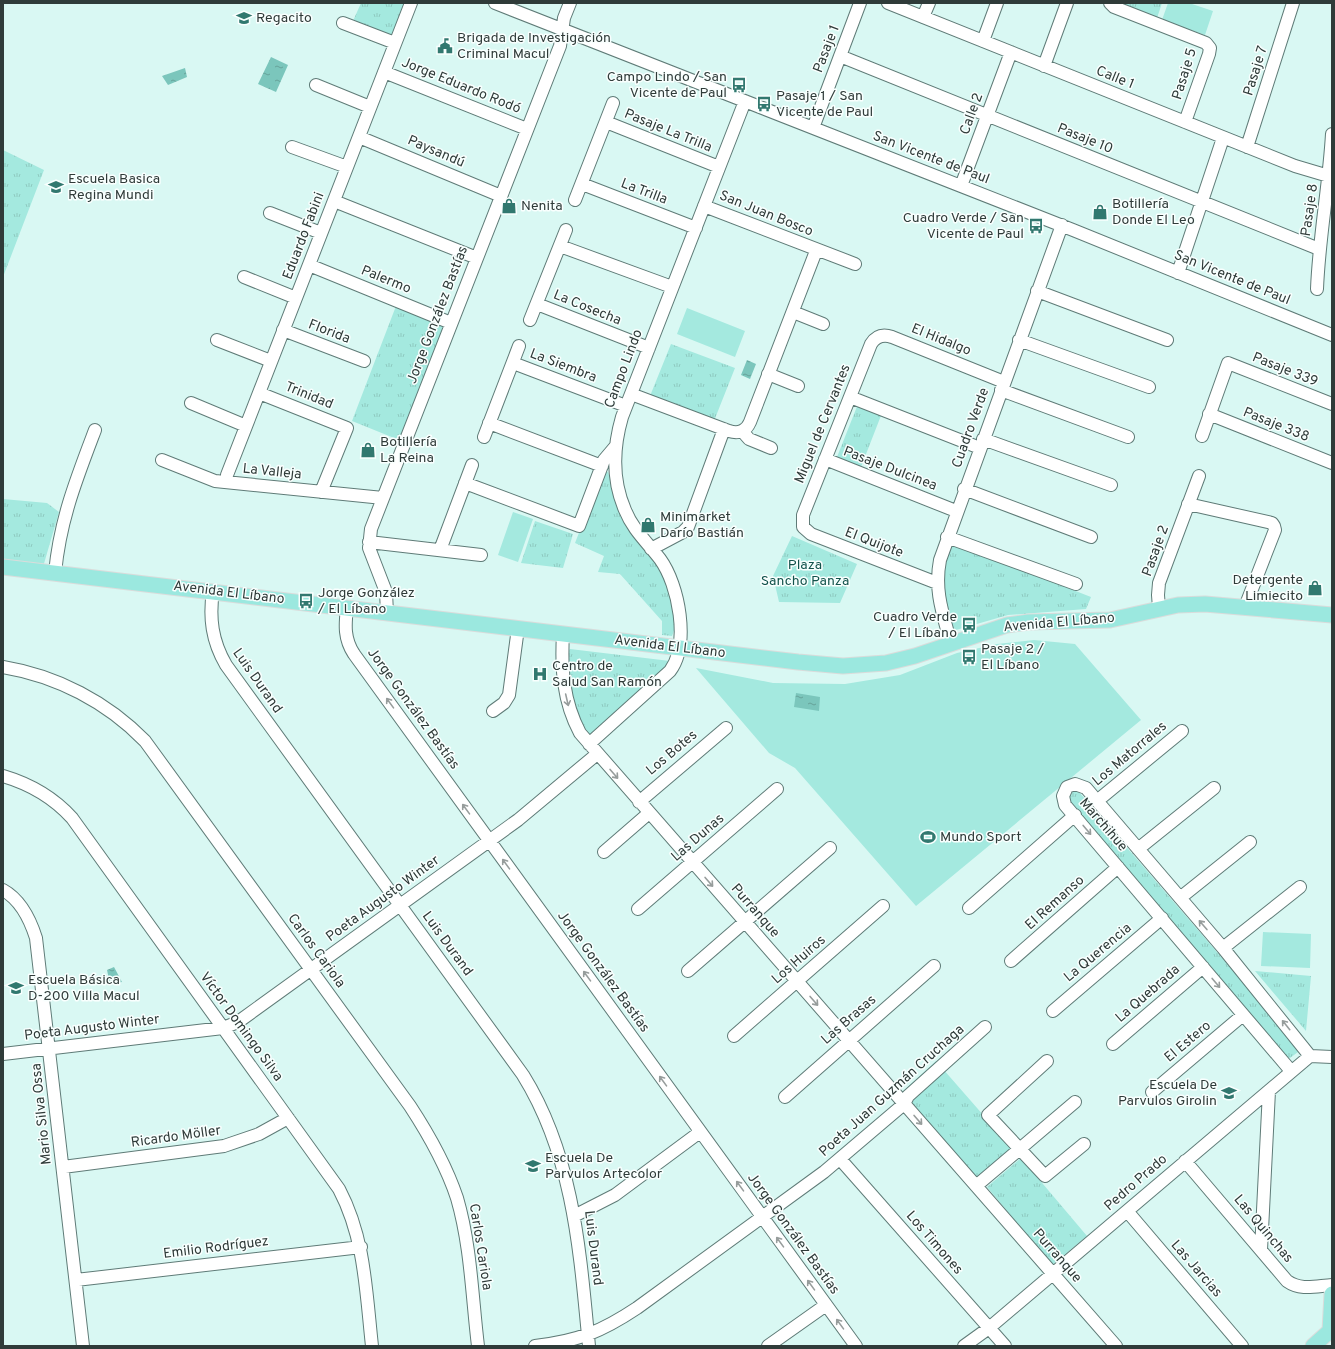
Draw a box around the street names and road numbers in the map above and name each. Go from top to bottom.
street label: Pasaje 1 [810,23,844,75]
street label: Pasaje 7 [1240,44,1272,98]
street label: Pasaje 5 [1169,46,1201,102]
street label: Jorge Eduardo Rodó [399,54,523,118]
street label: Calle 1 [1093,63,1137,93]
street label: Calle 2 [957,91,987,137]
street label: Pasaje La Trilla [622,106,714,156]
street label: Pasaje 10 [1055,120,1115,158]
street label: San Vicente de Paul [870,128,992,188]
street label: Paysandú [405,132,467,172]
street label: La Trilla [618,175,670,209]
street label: Pasaje 8 [1298,183,1322,237]
street label: San Juan Bosco [717,187,816,241]
street label: Eduardo Fabini [280,190,328,282]
street label: Jorge González Bastías [404,244,472,386]
street label: San Vicente de Paul [1171,247,1293,309]
street label: Palermo [358,262,414,298]
street label: La Cosecha [551,287,623,329]
street label: Florida [306,316,352,348]
street label: El Hidalgo [909,320,974,360]
street label: Campo Lindo [601,327,647,411]
street label: La Siembra [527,345,599,387]
street label: Pasaje 339 [1250,349,1320,391]
street label: Miguel de Cervantes [791,362,855,486]
street label: Trinidad [282,379,336,413]
street label: Cuadro Verde [949,386,993,470]
street label: Pasaje 338 [1240,404,1312,446]
street label: Pasaje Dulcinea [841,443,939,495]
street label: La Valleja [242,460,302,484]
street label: Pasaje 2 [1139,523,1173,579]
street label: El Quijote [842,524,906,562]
street label: Avenida El Líbano [172,578,286,608]
street label: Avenida El Líbano [1003,610,1116,636]
street label: Avenida El Líbano [613,632,727,662]
street label: Luis Durand [228,645,286,717]
street label: Jorge González Bastías [363,645,463,773]
street label: Los Matorrales [1089,718,1171,790]
street label: Los Botes [643,727,701,779]
street label: Marchihue [1075,795,1131,855]
street label: Las Dunas [668,810,728,866]
street label: Poeta Augusto Winter [323,852,444,946]
street label: El Remanso [1022,872,1088,934]
street label: Purranque [727,881,783,941]
street label: Jorge González Bastías [553,908,653,1036]
street label: Luis Durand [418,909,476,979]
street label: Carlos Cariola [283,911,349,991]
street label: La Querencia [1061,920,1135,986]
street label: Los Huiros [769,932,829,988]
street label: La Quebrada [1112,961,1184,1027]
street label: Víctor Domingo Silva [196,969,286,1085]
street label: Las Brasas [818,992,880,1048]
street label: Poeta Augusto Winter [23,1011,161,1045]
street label: El Estero [1161,1017,1215,1066]
street label: Poeta Juan Guzmán Cruchaga [816,1021,968,1161]
street label: Mario Silva Ossa [28,1062,56,1166]
street label: Ricardo Möller [130,1122,223,1152]
street label: Pedro Prado [1101,1151,1171,1215]
street label: Jorge González Bastías [743,1170,843,1298]
street label: Las Quinchas [1230,1191,1296,1267]
street label: Carlos Cariola [465,1202,495,1292]
street label: Los Timones [902,1208,966,1278]
street label: Luis Durand [580,1210,606,1286]
street label: Purranque [1029,1226,1085,1286]
street label: Emilio Rodríguez [162,1233,270,1263]
street label: Las Jarcias [1167,1237,1225,1301]

